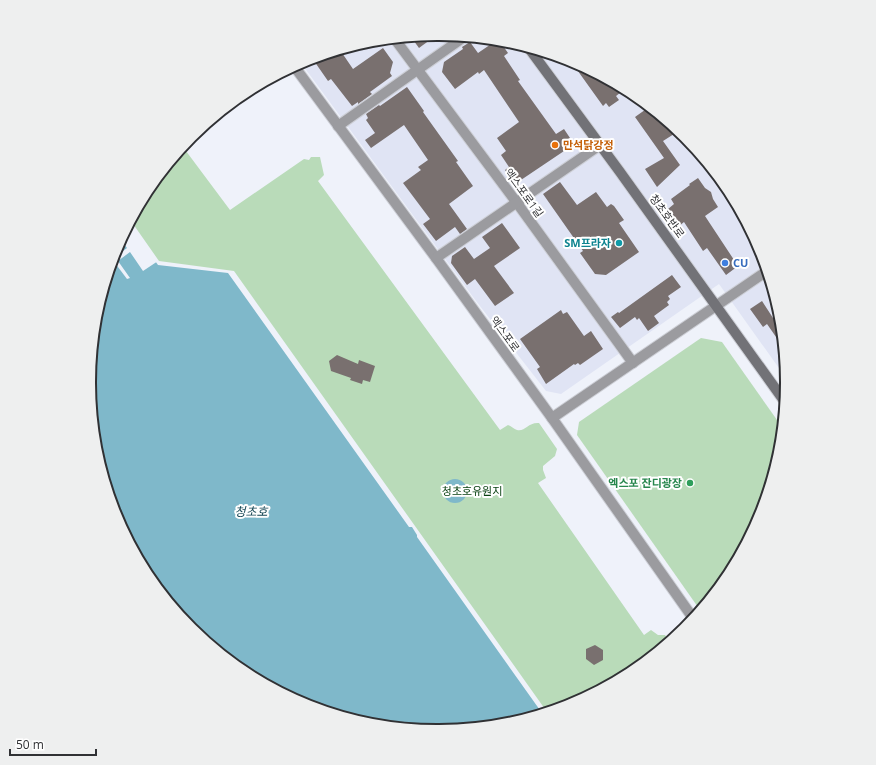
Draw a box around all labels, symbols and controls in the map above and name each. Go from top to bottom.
place label: 만석닭강정 [563,137,614,152]
marker: 만석닭강정 [550,140,560,150]
street label: 엑스포로1길 [502,165,547,220]
street label: 청초호반로 [646,191,688,241]
place label: SM프라자 [564,235,611,250]
marker: SM프라자 [614,238,624,248]
place label: CU [733,255,748,270]
marker: CU [720,258,730,268]
street label: 엑스포로 [487,313,523,354]
place label: 엑스포 잔디광장 [608,475,682,490]
marker: 엑스포 잔디광장 [685,478,695,488]
park label: 청초호유원지 [442,483,502,498]
water label: 청초호 [234,503,269,520]
scale bar [10,731,96,757]
text: 50 m [16,736,44,753]

